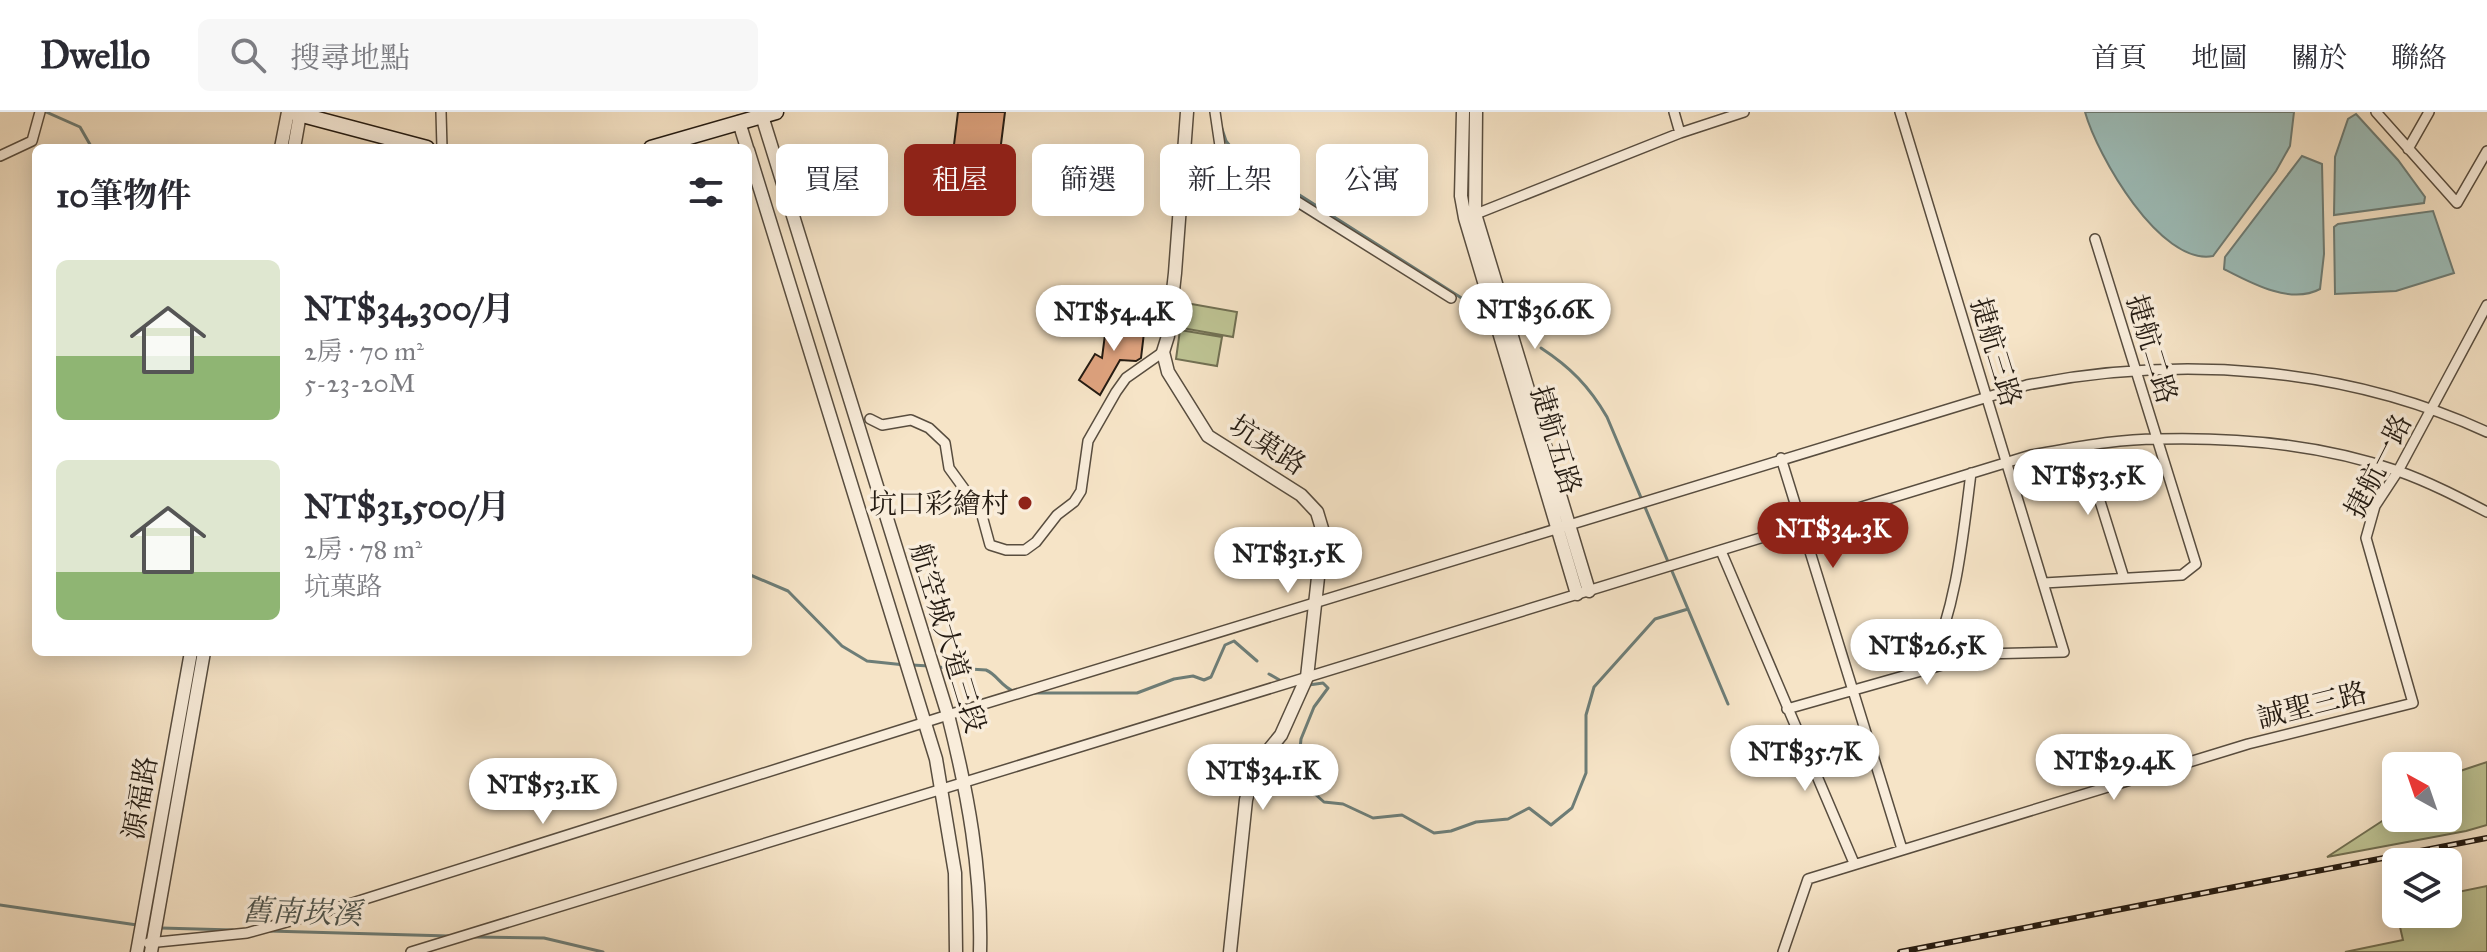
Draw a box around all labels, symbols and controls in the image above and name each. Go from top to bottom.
search box [198,19,758,91]
text: Dwello [40,32,150,78]
icon: search [226,33,270,77]
text: 搜尋地點 [290,40,410,76]
text: 首頁 [2091,40,2147,75]
text: 地圖 [2191,40,2247,75]
text: 關於 [2291,40,2347,75]
text: 聯絡 [2391,40,2447,75]
chip: 買屋 [776,144,888,216]
chip: 租屋 [904,144,1016,216]
chip: 篩選 [1032,144,1144,216]
chip: 新上架 [1160,144,1300,216]
chip: 公寓 [1316,144,1428,216]
icon: filters [684,170,728,214]
text: 10筆物件 [56,175,191,216]
pin: NT$36.6K [1452,283,1618,351]
pin: NT$54.4K [1031,285,1197,353]
text: NT$34,300/月 [304,288,515,329]
street label: 捷航二路 [2119,290,2185,408]
icon: home [120,292,216,388]
text: NT$36.6K [1477,293,1593,325]
street label: 捷航三路 [1963,293,2029,411]
text: NT$54.4K [1054,295,1174,327]
text: 2房 · 70 m² [304,335,424,367]
text: 5-23-20M [304,367,415,399]
street label: 捷航五路 [1523,381,1589,499]
street label: 坑菓路 [1223,407,1313,483]
street label: 捷航一路 [2337,408,2419,524]
pin: NT$53.5K [2005,449,2171,517]
text: NT$53.5K [2031,459,2145,491]
text: NT$31,500/月 [304,486,510,527]
place label: 坑口彩繪村 [869,486,1009,521]
icon: home [120,492,216,588]
marker: 坑口彩繪村 [1016,494,1034,512]
pin: NT$34.3K [1750,502,1916,570]
text: NT$34.3K [1775,512,1891,544]
pin: NT$31.5K [1205,527,1371,595]
text: 2房 · 78 m² [304,533,422,565]
text: NT$31.5K [1232,537,1344,569]
street label: 航空城大道三段 [903,539,993,737]
text: 坑菓路 [304,570,382,602]
pin: NT$26.5K [1844,619,2010,687]
text: NT$26.5K [1868,629,1986,661]
street label: 誠聖三路 [2253,674,2371,736]
pin: NT$35.7K [1722,725,1888,793]
pin: NT$29.4K [2031,734,2197,802]
text: NT$35.7K [1748,735,1862,767]
pin: NT$34.1K [1180,744,1346,812]
text: NT$29.4K [2054,744,2174,776]
north arrow [2382,752,2462,832]
map controls [2382,752,2462,928]
street label: 源福路 [115,754,165,842]
text: NT$34.1K [1205,754,1321,786]
pin: NT$53.1K [460,758,626,826]
text: NT$53.1K [487,768,599,800]
button: layers [2382,848,2462,928]
water label: 舊南崁溪 [241,892,366,932]

